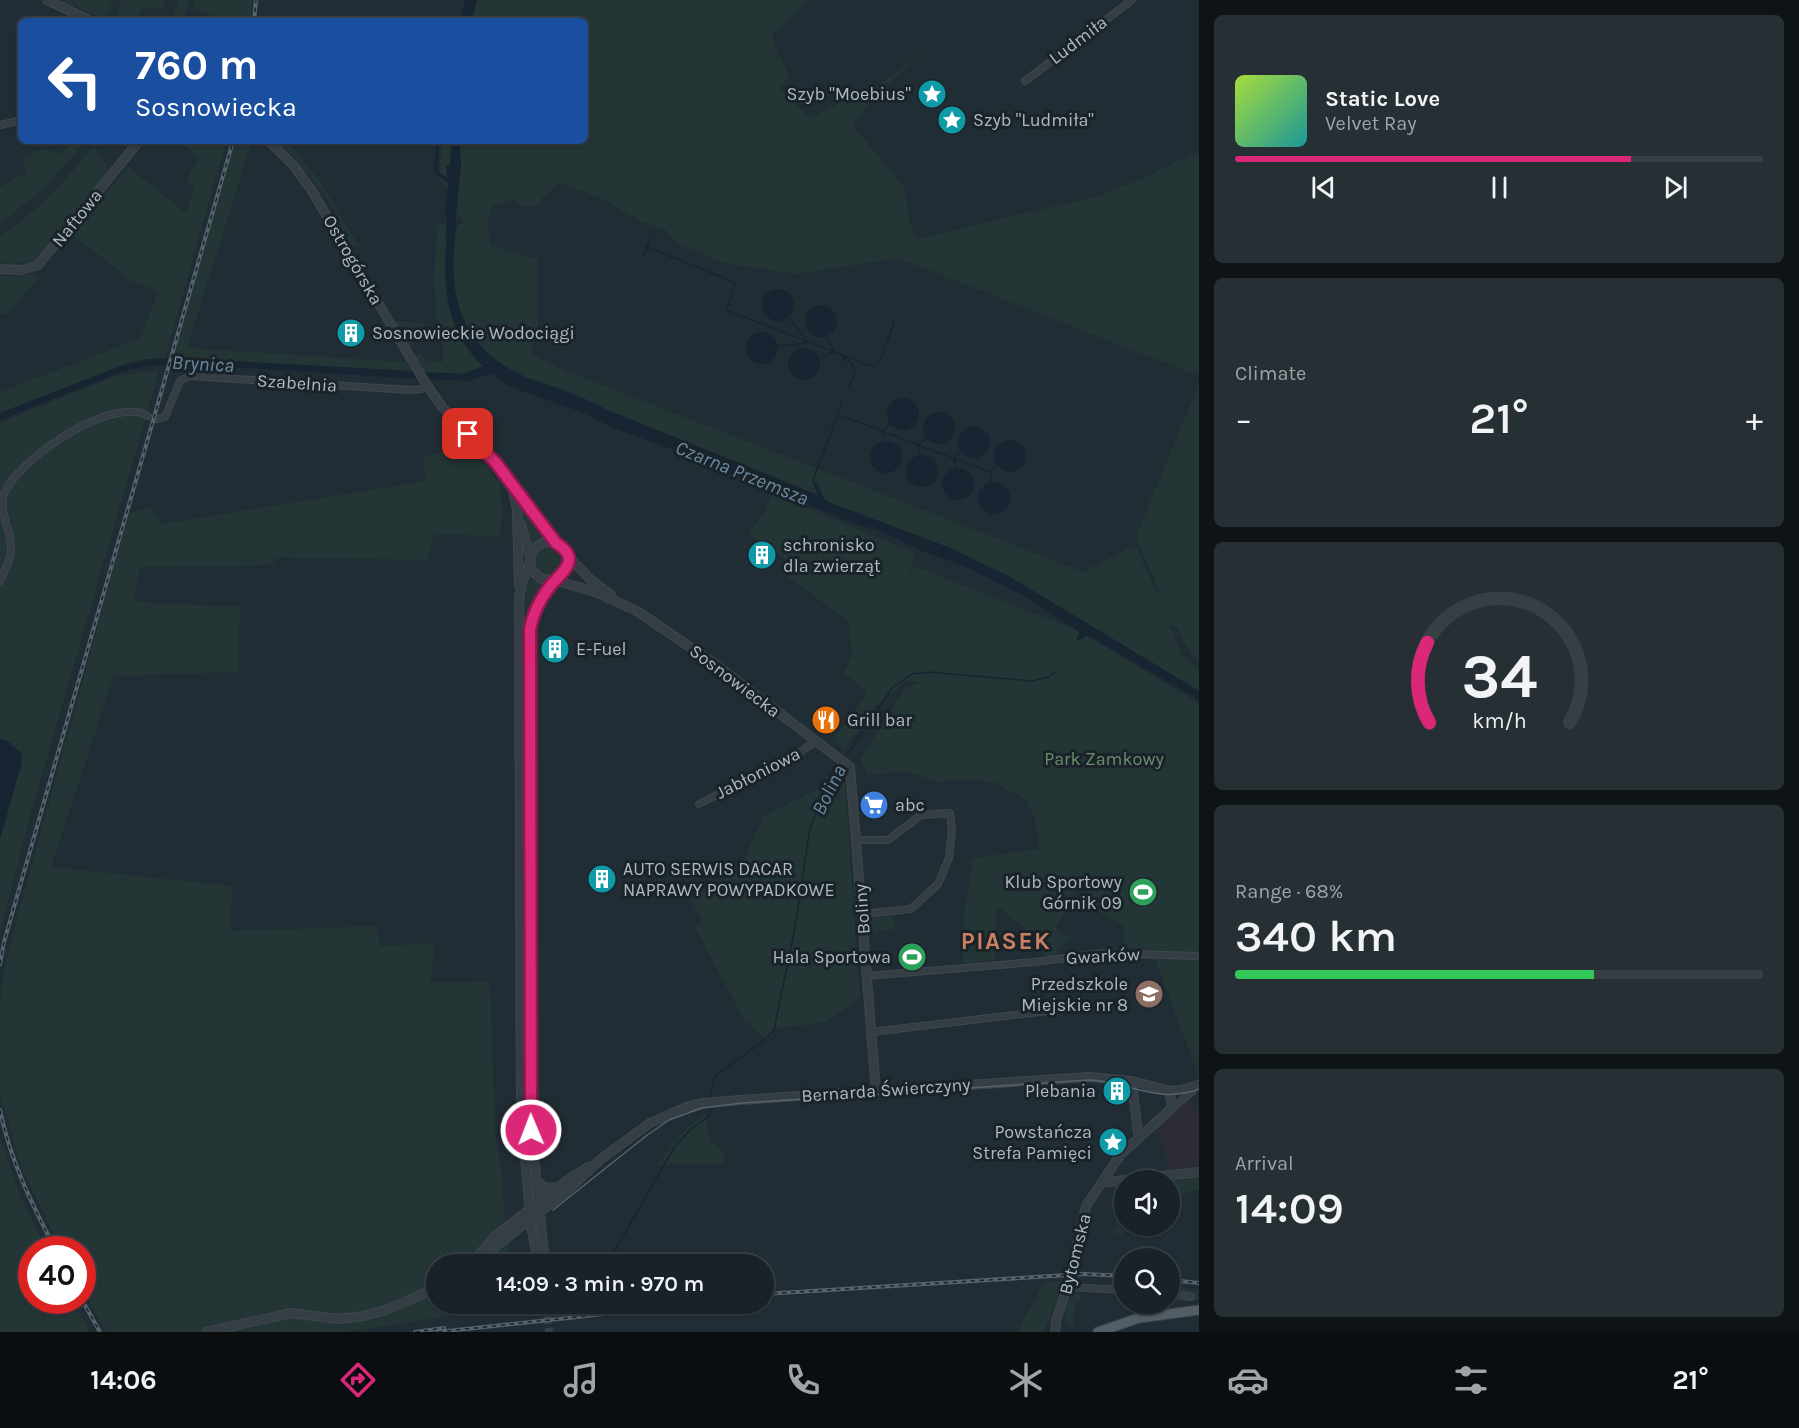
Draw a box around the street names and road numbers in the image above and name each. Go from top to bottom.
street label: Ludmiła [1045,11,1111,69]
street label: Naftowa [47,185,107,251]
street label: Ostrogórska [318,211,388,309]
street label: Szabelnia [256,369,338,397]
street label: Sosnowiecka [685,640,785,722]
street label: Jabłoniowa [712,742,804,804]
street label: Boliny [849,882,875,935]
street label: Gwarków [1065,943,1141,969]
street label: Bernarda Świerczyny [801,1072,972,1107]
street label: Bytomska [1054,1211,1096,1297]

